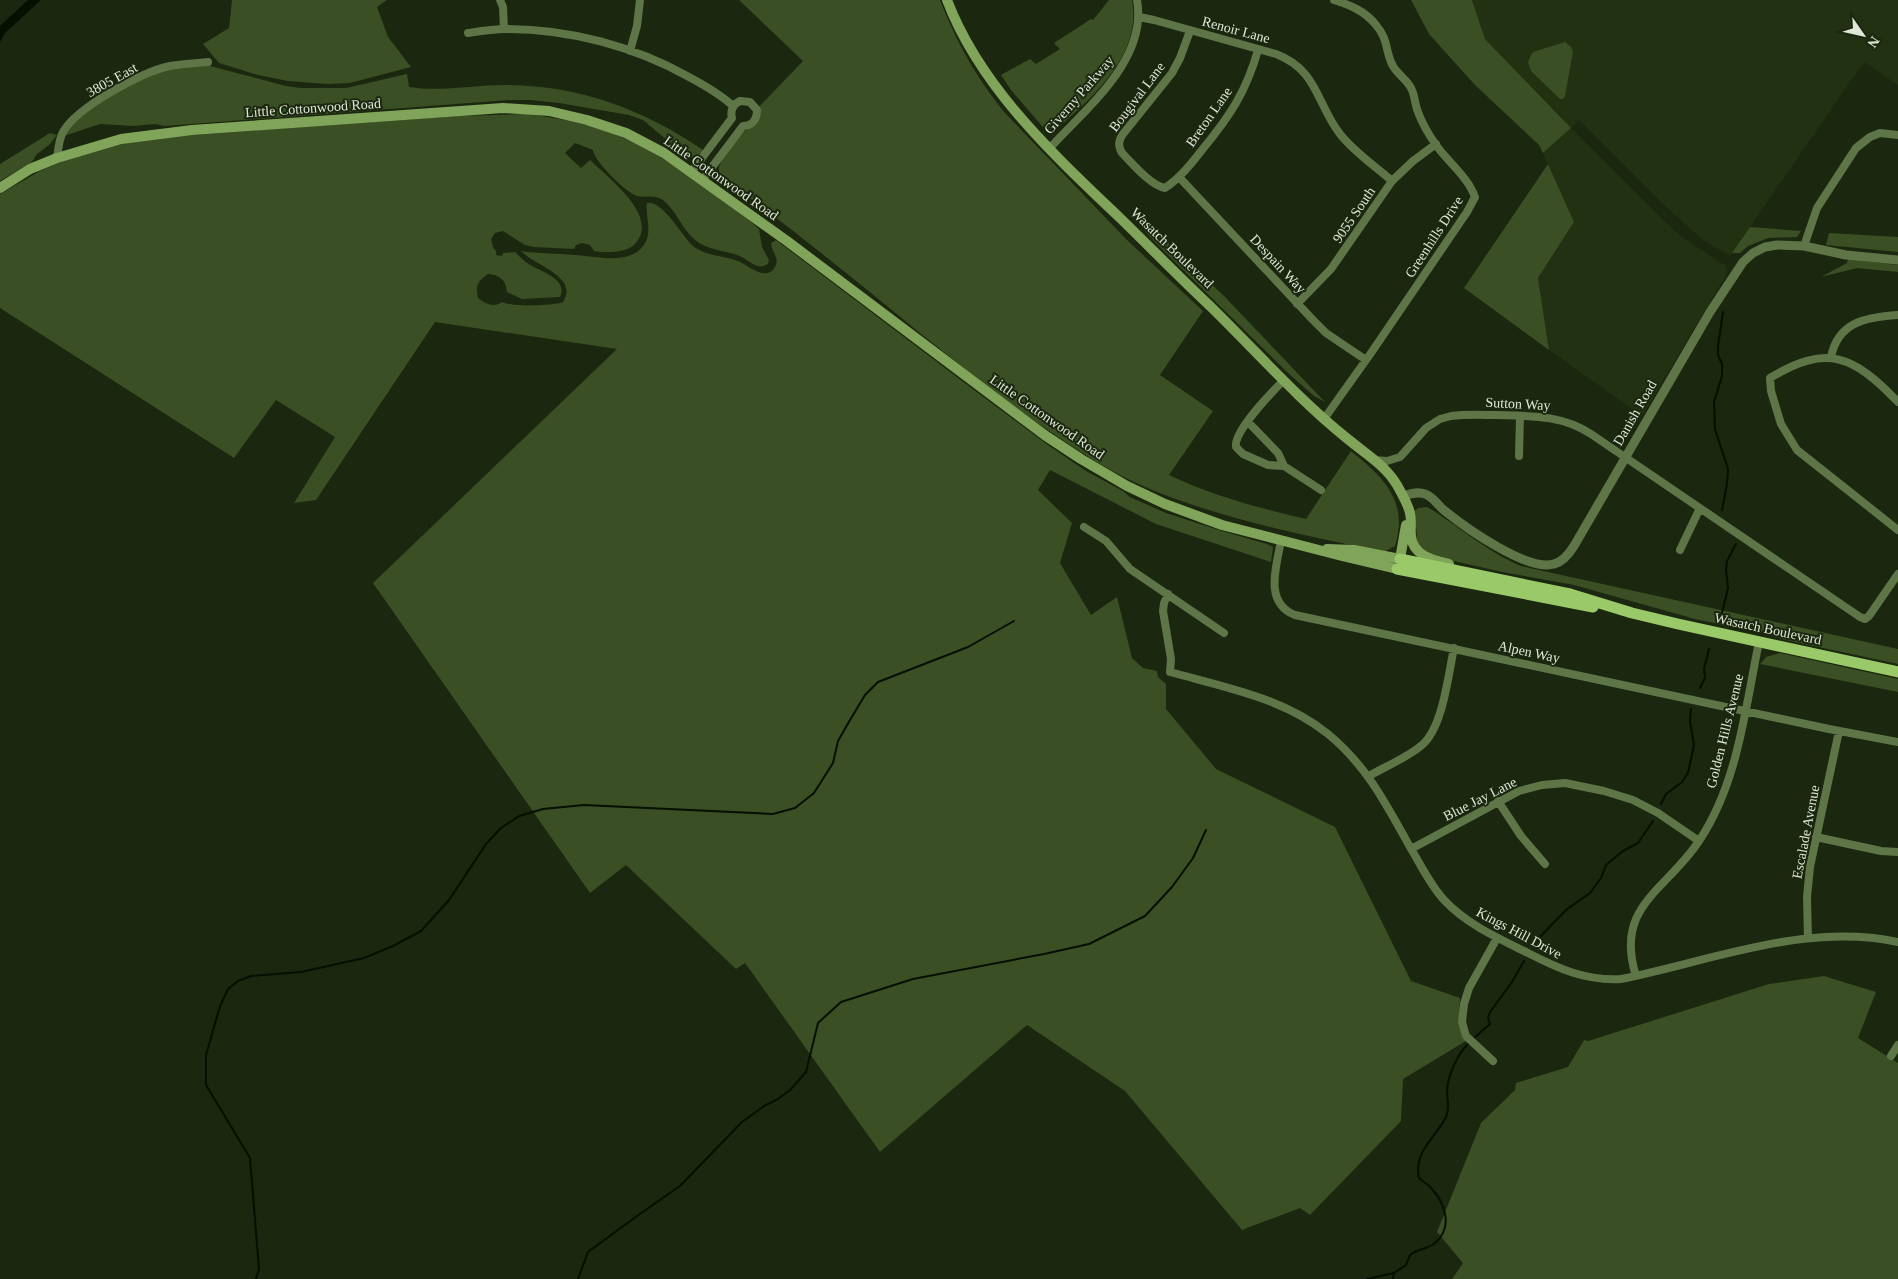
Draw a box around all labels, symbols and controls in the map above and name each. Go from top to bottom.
north arrow [1838,10,1888,60]
street label: Renoir Lane [1200,14,1272,46]
text: N [1864,34,1882,50]
street label: Giverny Parkway [1041,53,1117,137]
street label: Bougival Lane [1106,59,1168,135]
street label: 3805 East [84,60,140,100]
street label: Breton Lane [1183,84,1235,150]
street label: Little Cottonwood Road [245,96,381,120]
street label: Little Cottonwood Road [661,133,781,223]
street label: 9055 South [1330,184,1378,246]
street label: Greenhills Drive [1402,194,1466,280]
street label: Wasatch Boulevard [1128,205,1216,291]
street label: Despain Way [1247,232,1309,296]
street label: Little Cottonwood Road [987,372,1107,462]
street label: Danish Road [1610,378,1660,448]
street label: Sutton Way [1485,395,1551,413]
street label: Wasatch Boulevard [1713,610,1823,648]
street label: Alpen Way [1497,638,1561,666]
street label: Golden Hills Avenue [1704,672,1746,790]
street label: Blue Jay Lane [1441,774,1519,824]
street label: Escalade Avenue [1790,784,1822,880]
street label: Kings Hill Drive [1474,904,1564,962]

